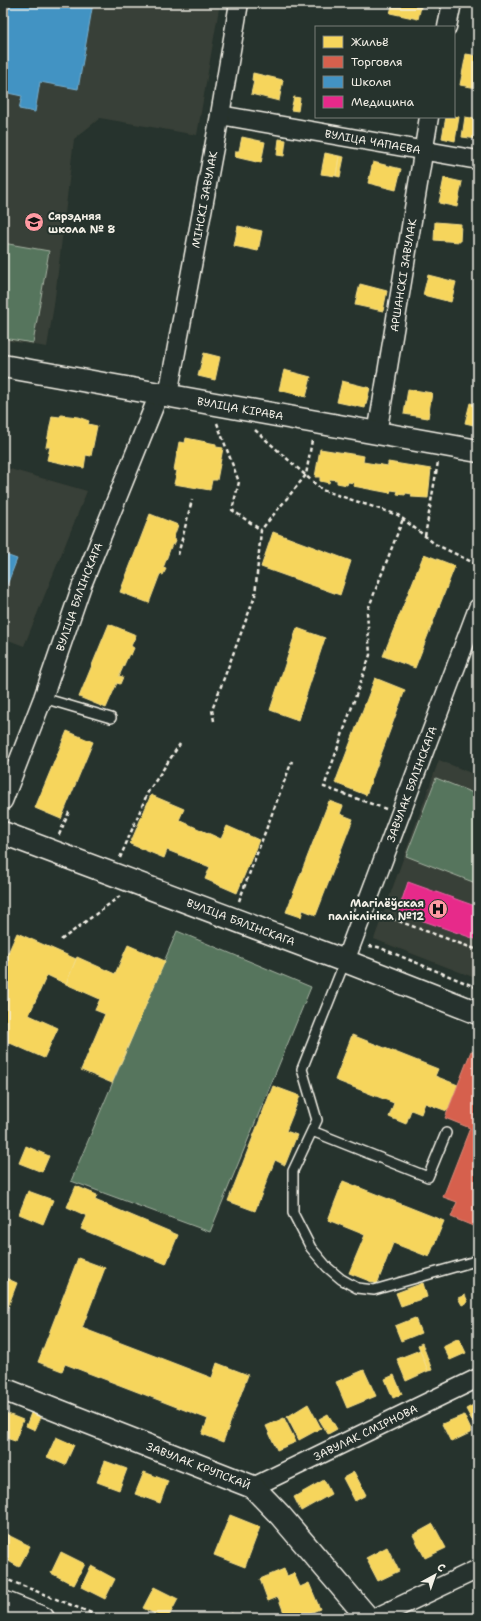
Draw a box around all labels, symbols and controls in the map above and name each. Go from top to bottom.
legend [315,26,455,118]
text: Жильё [351,34,389,50]
text: Торговля [351,54,403,70]
text: Школы [351,74,391,90]
text: Медицина [351,94,415,110]
street label: ВУЛІЦА ЧАПАЕВА [324,126,422,158]
street label: МІНСКІ ЗАВУЛАК [188,150,221,249]
place label: Сярэдняя школа № 8 [48,209,116,237]
school or university icon: Сярэдняя школа № 8 [23,211,45,233]
street label: АРШАНСКІ ЗАВУЛАК [387,217,420,333]
street label: ВУЛІЦА КІРАВА [196,394,284,424]
street label: ВУЛІЦА БЯЛІНСКАГА [53,540,106,653]
street label: ЗАВУЛАК БЯЛІНСКАГА [383,724,441,844]
street label: ВУЛІЦА БЯЛІНСКАГА [184,895,297,950]
place label: Магілёўская паліклініка №12 [328,896,424,924]
hospital icon: Магілёўская паліклініка №12 [427,898,449,920]
street label: ЗАВУЛАК СМІРНОВА [311,1401,420,1465]
street label: ЗАВУЛАК КРУПСКАЙ [144,1439,253,1493]
north arrow [415,1555,455,1595]
text: С [434,1560,449,1576]

